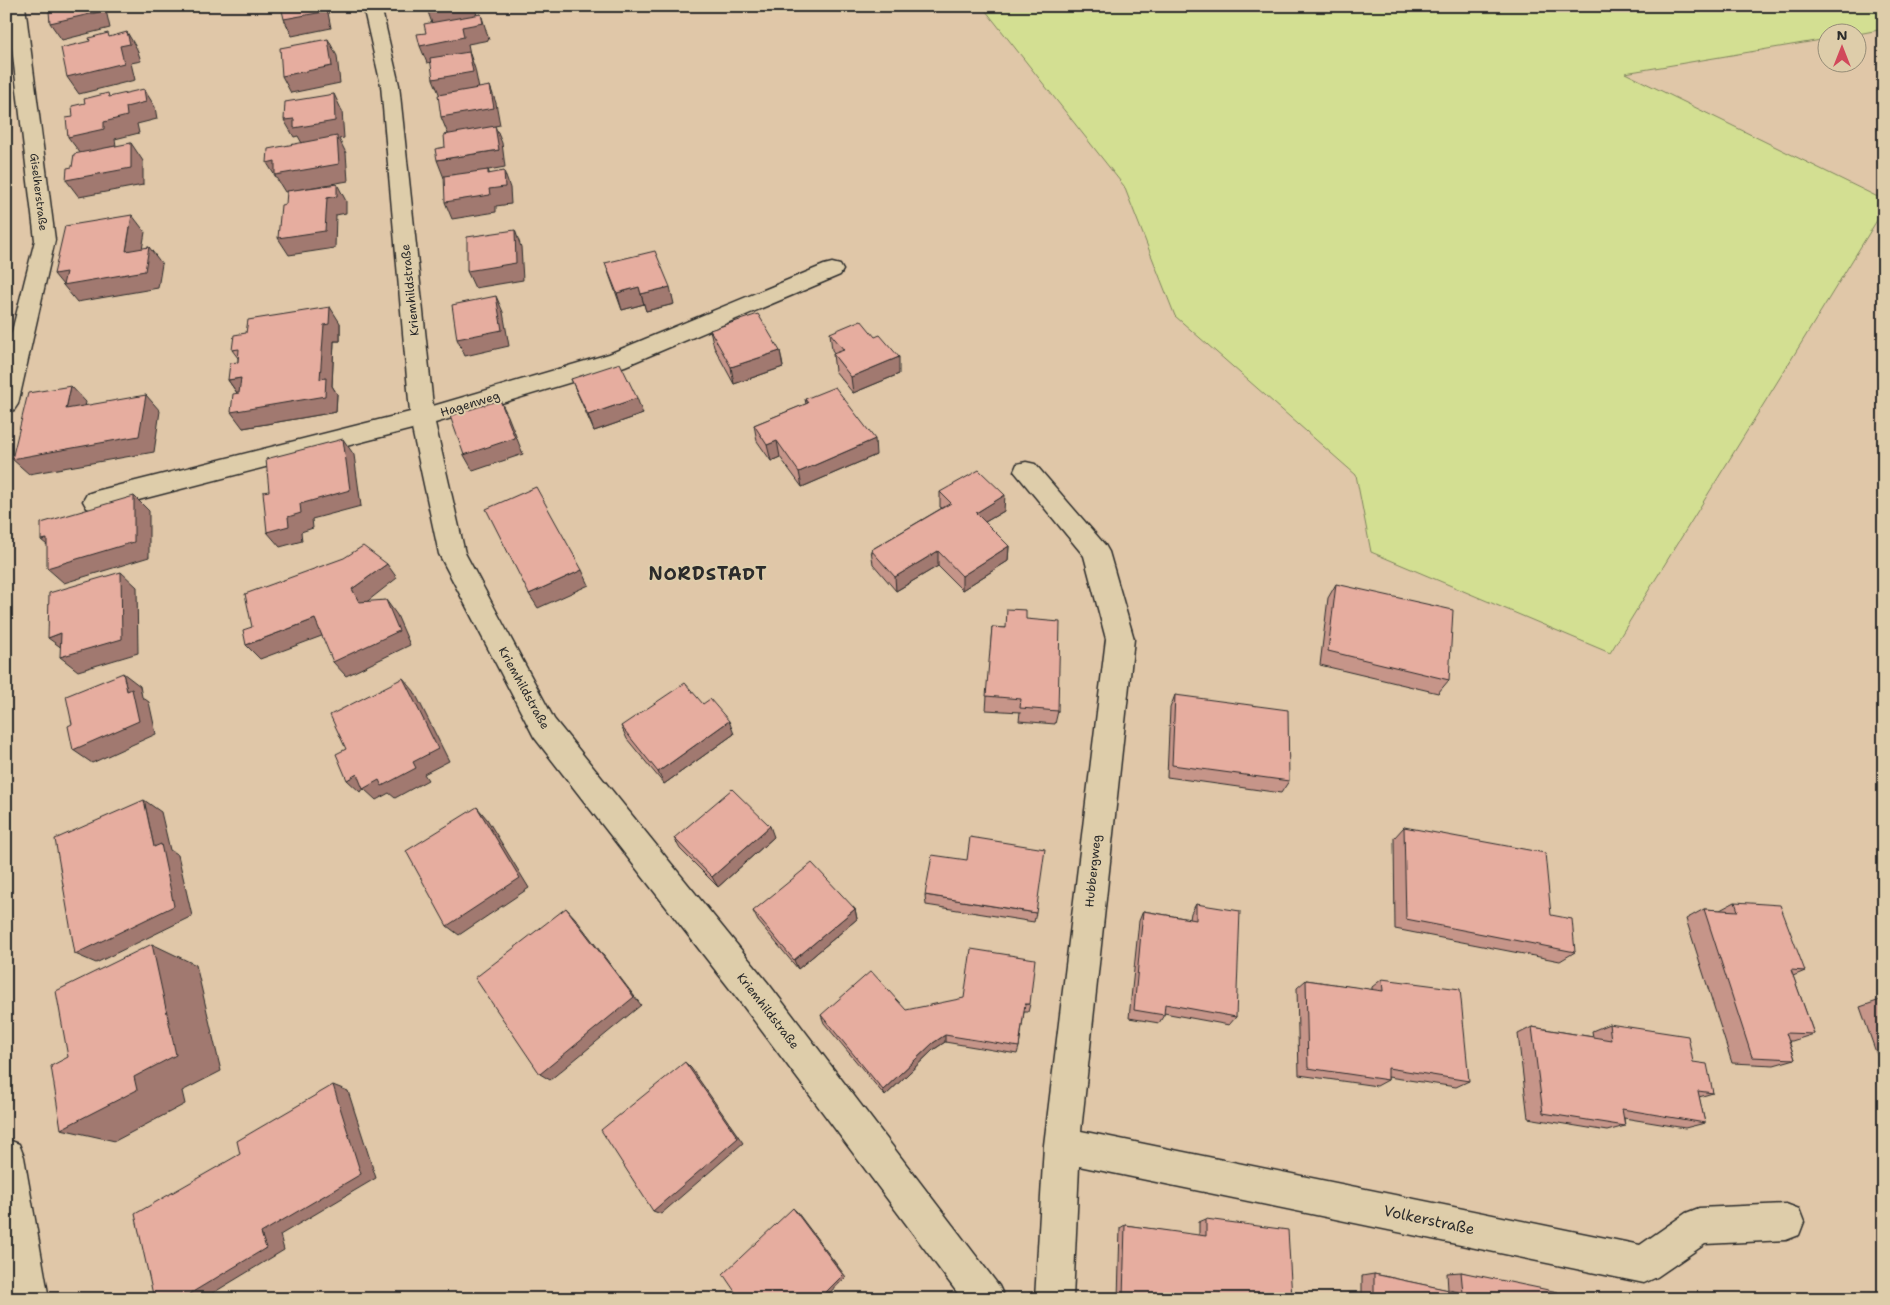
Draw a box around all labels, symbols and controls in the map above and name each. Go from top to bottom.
north arrow [1818,22,1868,72]
text: N [1836,26,1848,44]
street label: Giselherstraße [26,152,51,232]
street label: Kriemhildstraße [397,243,423,337]
street label: Hagenweg [438,387,502,421]
district label: NORDSTADT [648,562,768,586]
street label: Kriemhildstraße [495,644,553,732]
street label: Hubbergweg [1081,834,1105,908]
street label: Kriemhildstraße [733,970,803,1052]
street label: Volkerstraße [1382,1201,1476,1239]

